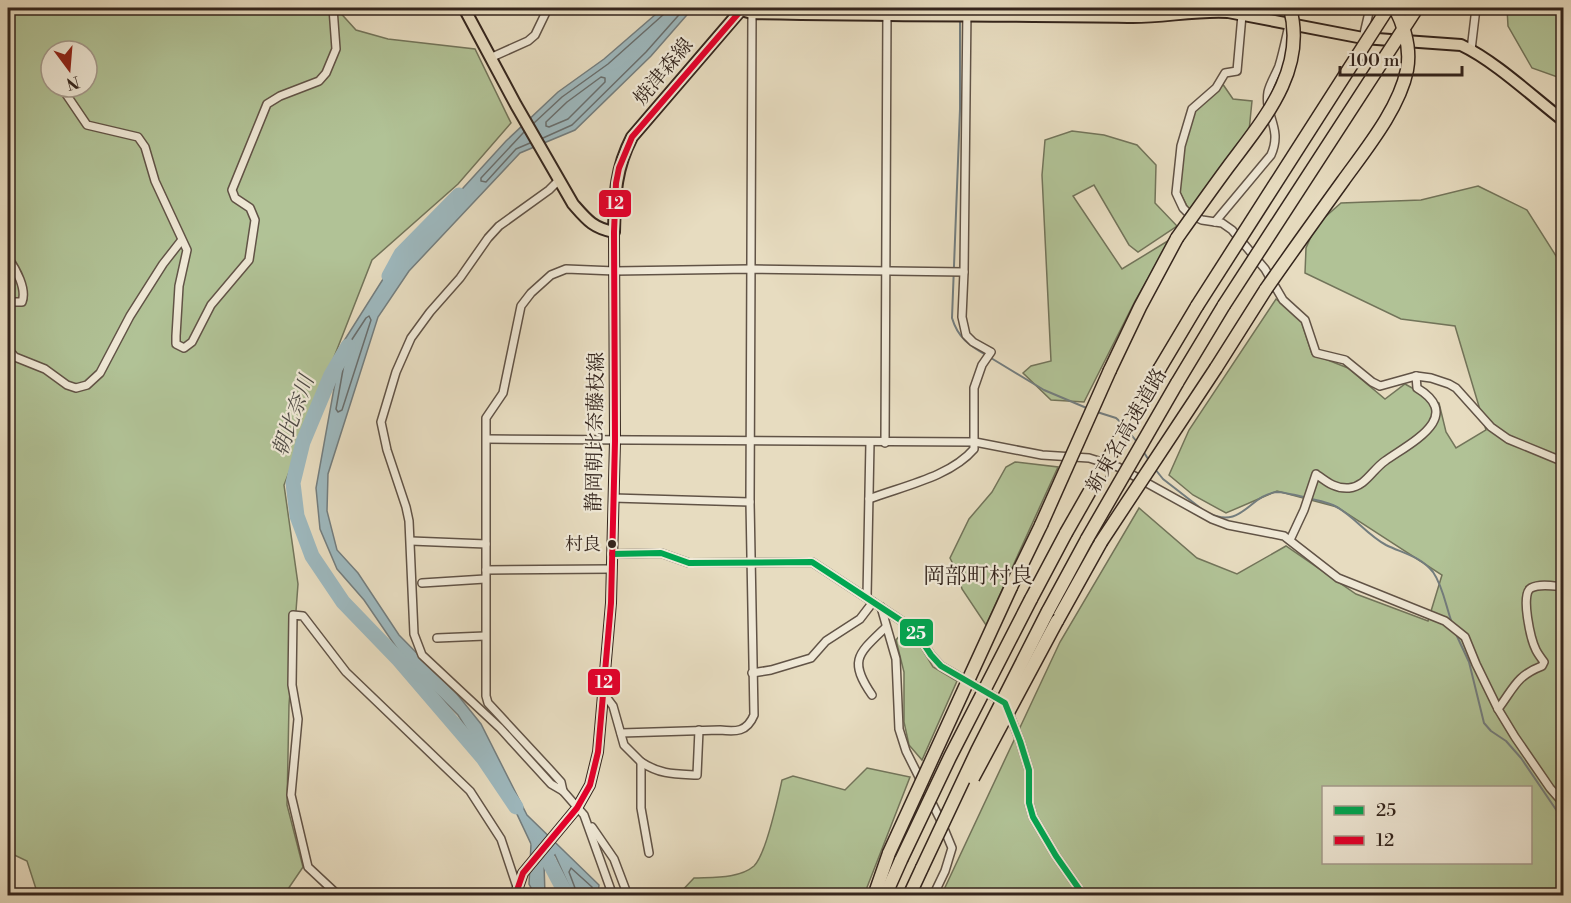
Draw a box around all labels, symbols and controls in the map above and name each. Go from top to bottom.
street label: 焼津森線 [629,33,699,111]
north arrow [39,39,99,99]
scale bar [1340,39,1462,77]
text: 100 m [1349,49,1400,72]
text: N [64,71,82,94]
line badge: 12 [598,189,632,218]
text: 12 [606,194,624,214]
street label: 静岡朝比奈藤枝線 [582,352,610,512]
street label: 新東名高速道路 [1081,364,1173,498]
water label: 朝比奈川 [267,370,321,460]
place label: 村良 [565,533,601,556]
marker: 村良 [606,538,618,550]
district label: 岡部町村良 [923,563,1033,590]
line badge: 25 [899,618,934,647]
text: 25 [906,624,926,644]
line badge: 12 [587,668,621,696]
text: 12 [595,673,613,693]
legend [1322,786,1532,864]
text: 25 [1376,799,1396,822]
text: 12 [1376,829,1394,852]

